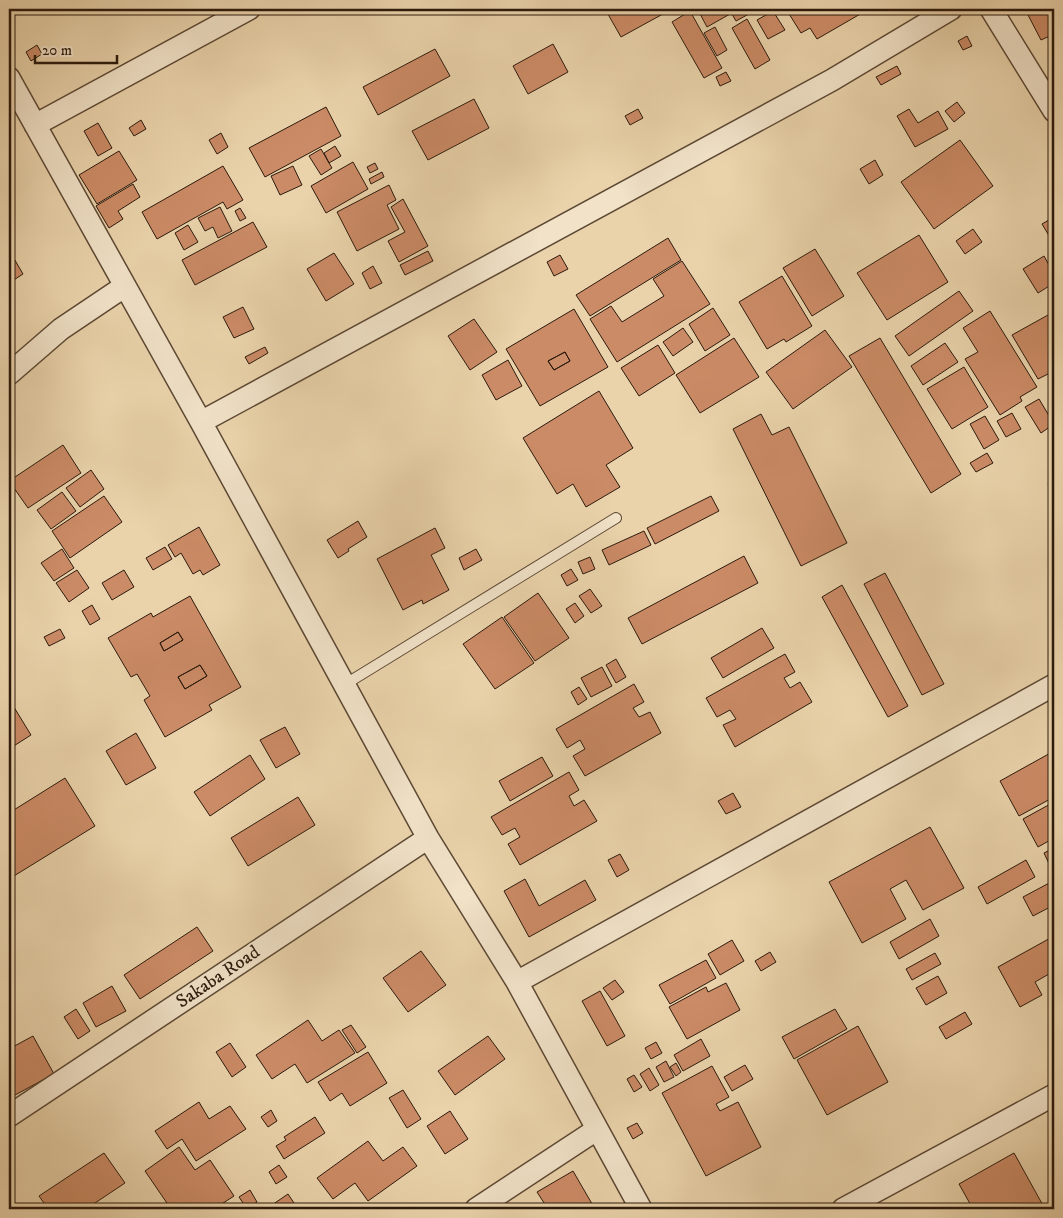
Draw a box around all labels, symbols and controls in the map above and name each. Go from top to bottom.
scale bar [35,32,118,64]
text: 20 m [42,41,72,60]
street label: Sakaba Road [172,940,265,1013]

